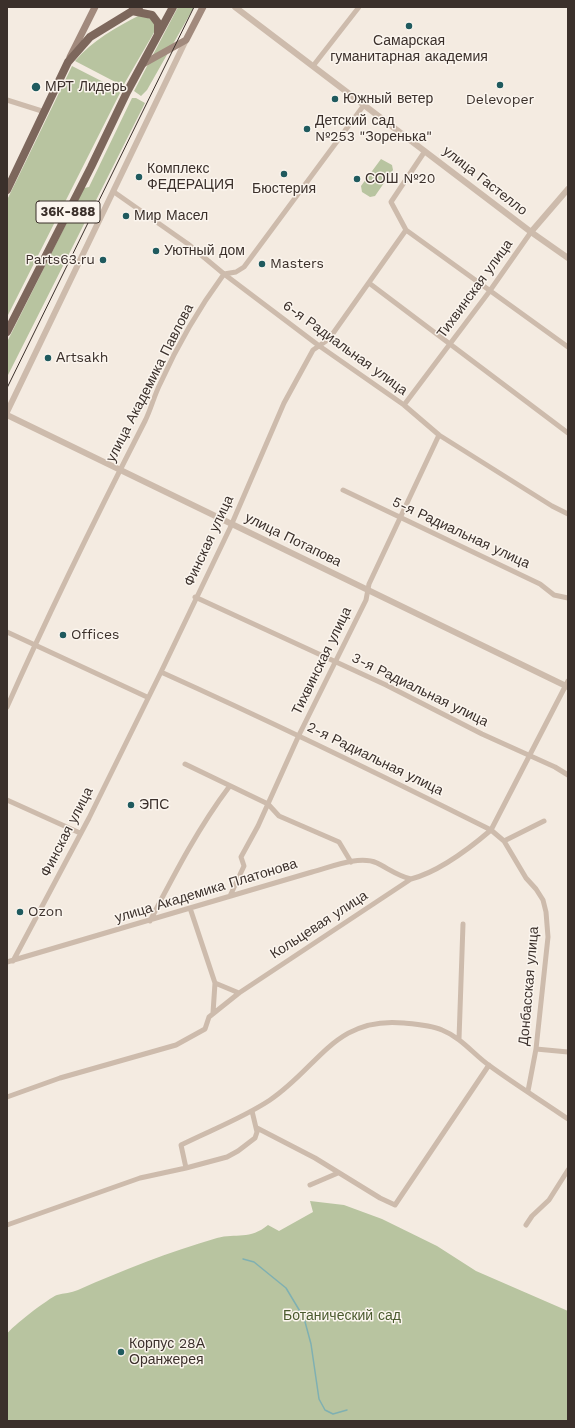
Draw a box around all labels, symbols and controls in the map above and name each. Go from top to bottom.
marker: Самарская гуманитарная академия [404,21,414,31]
place label: Самарская гуманитарная академия [330,33,488,66]
place label: МРТ Лидерь [45,79,127,95]
marker: Delevoper [495,80,505,90]
marker: МРТ Лидерь [30,81,42,93]
place label: Южный ветер [343,91,433,107]
place label: Delevoper [466,92,534,108]
marker: Южный ветер [330,94,340,104]
place label: Детский сад №253 "Зоренька" [315,113,432,146]
marker: Детский сад №253 "Зоренька" [302,124,312,134]
street label: улица Гастелло [439,143,531,219]
place label: Комплекс ФЕДЕРАЦИЯ [147,161,234,194]
marker: Бюстерия [279,169,289,179]
place label: СОШ №20 [365,171,435,187]
marker: Комплекс ФЕДЕРАЦИЯ [134,172,144,182]
marker: СОШ №20 [352,174,362,184]
place label: Бюстерия [252,181,316,197]
road number: 36К-888 [36,201,100,223]
place label: Мир Масел [134,208,208,224]
marker: Мир Масел [121,211,131,221]
street label: Тихвинская улица [434,236,516,342]
place label: Уютный дом [164,243,245,259]
marker: Уютный дом [151,246,161,256]
place label: Parts63.ru [25,252,95,268]
marker: Parts63.ru [98,255,108,265]
place label: Masters [270,256,324,272]
marker: Masters [257,259,267,269]
street label: 6-я Радиальная улица [279,297,411,399]
street label: улица Академика Павлова [103,301,197,465]
place label: Аrtsakh [56,350,108,366]
marker: Аrtsakh [43,353,53,363]
street label: Финская улица [181,493,237,589]
street label: 5-я Радиальная улица [390,494,532,572]
street label: улица Потапова [242,509,344,571]
street label: Тихвинская улица [289,604,355,718]
place label: Offices [71,627,119,643]
marker: Offices [58,630,68,640]
street label: 3-я Радиальная улица [349,650,491,730]
street label: 2-я Радиальная улица [304,719,446,799]
street label: Финская улица [37,784,97,880]
place label: ЭПС [139,797,169,813]
marker: ЭПС [126,800,136,810]
street label: улица Академика Платонова [113,855,299,927]
street label: Кольцевая улица [267,887,371,963]
place label: Ozon [28,904,63,920]
marker: Ozon [15,907,25,917]
street label: Донбасская улица [515,926,543,1046]
park label: Ботанический сад [283,1308,401,1324]
place label: Корпус 28А Оранжерея [129,1336,205,1368]
marker: Корпус 28А Оранжерея [116,1347,126,1357]

